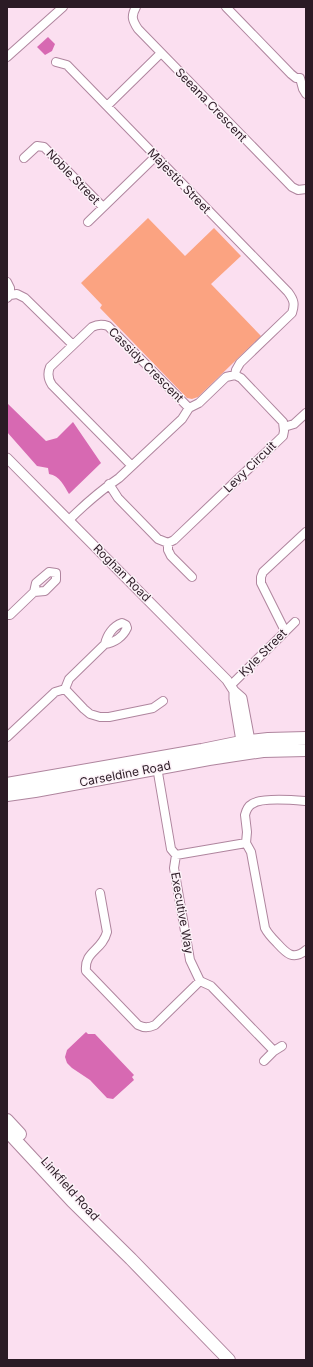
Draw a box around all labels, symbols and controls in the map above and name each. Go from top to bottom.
street label: Seeana Crescent [172,65,251,145]
street label: Majestic Street [145,145,214,216]
street label: Noble Street [43,146,103,207]
street label: Cassidy Crescent [106,324,187,405]
street label: Levy Circuit [220,438,279,495]
street label: Roghan Road [90,541,154,605]
street label: Kyle Street [236,626,290,680]
street label: Carseldine Road [78,757,172,790]
street label: Executive Way [168,871,197,955]
street label: Linkfield Road [38,1154,103,1224]

